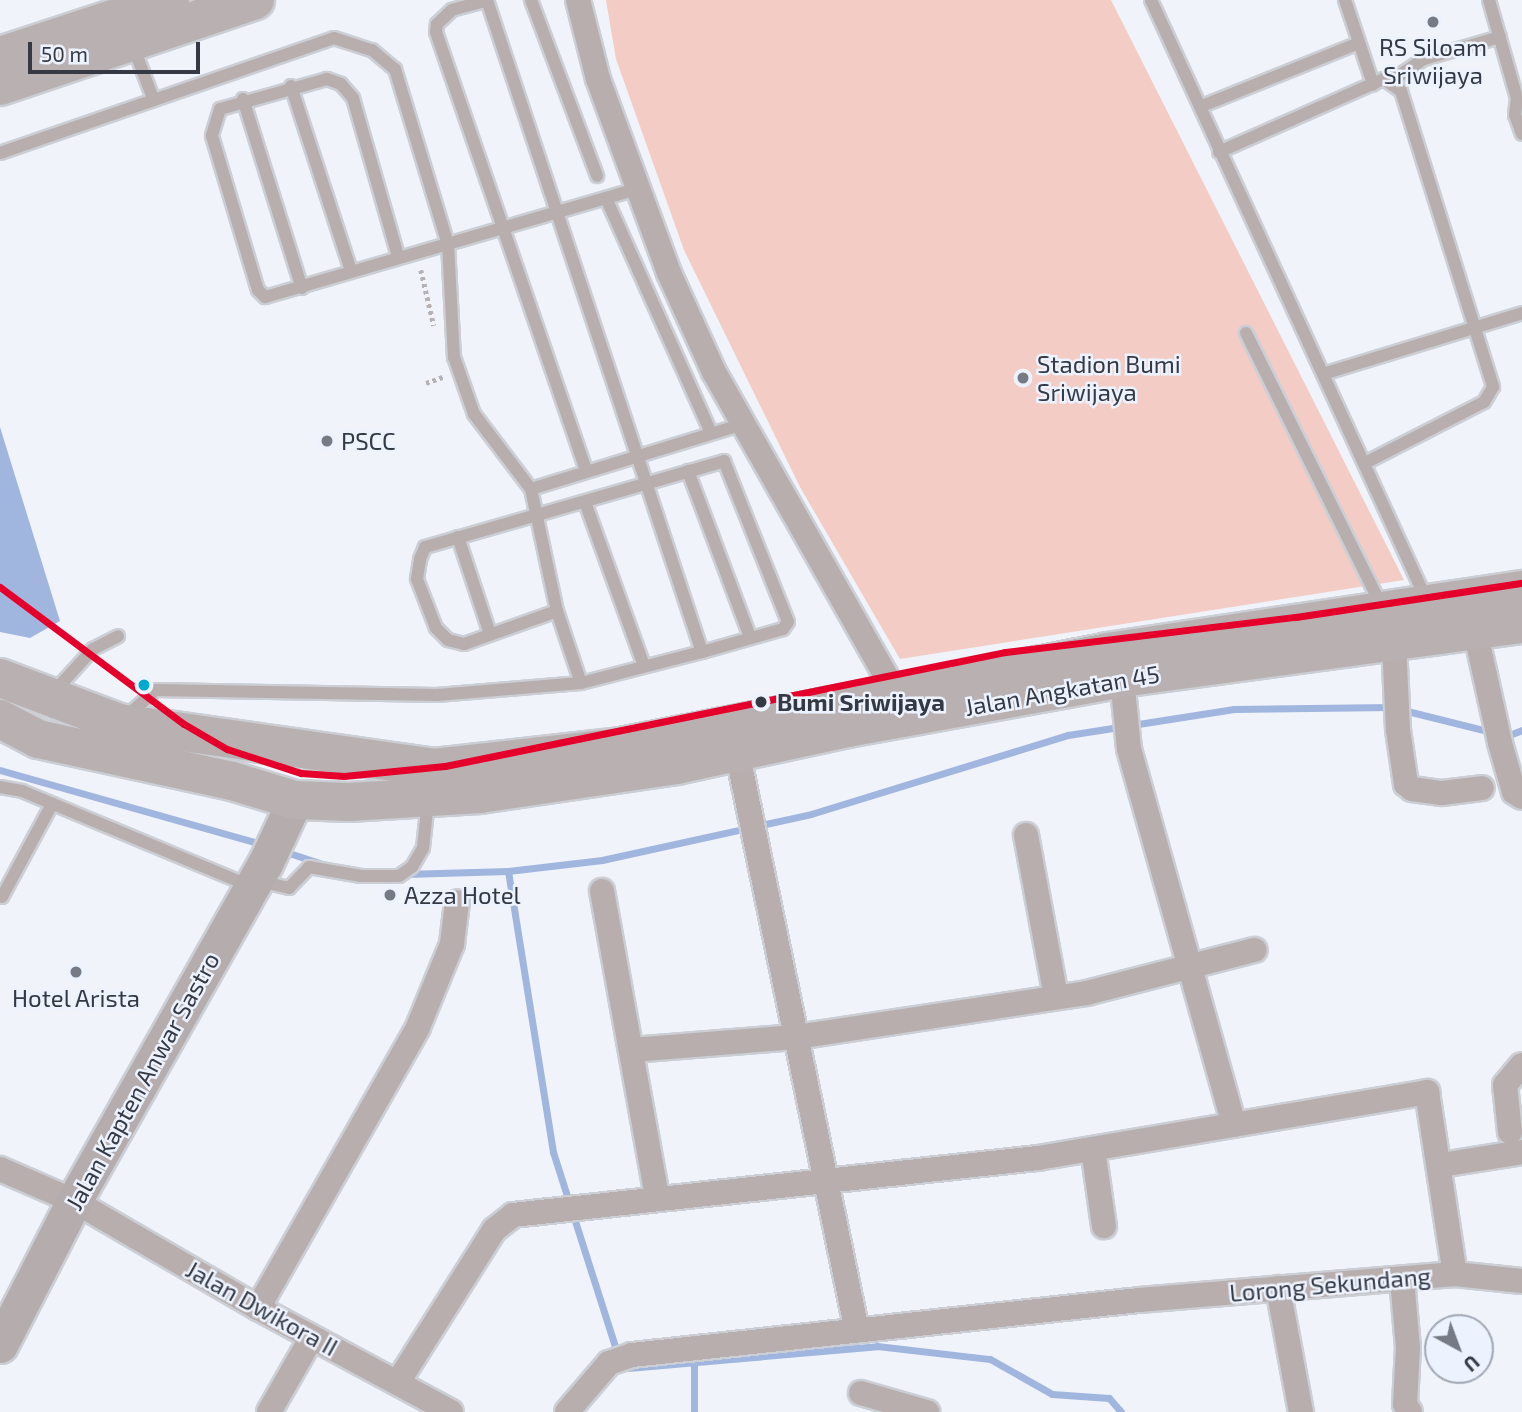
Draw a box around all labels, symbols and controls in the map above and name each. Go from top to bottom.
marker: RS Siloam Sriwijaya [1425,14,1441,30]
scale bar [32,28,203,72]
place label: RS Siloam Sriwijaya [1379,33,1487,89]
text: 50 m [41,41,88,66]
place label: Stadion Bumi Sriwijaya [1037,350,1181,406]
marker: Stadion Bumi Sriwijaya [1015,370,1031,386]
place label: PSCC [341,427,396,455]
marker: PSCC [319,433,335,449]
street label: Jalan Angkatan 45 [962,659,1162,721]
unlabelled marker [137,678,151,692]
place label: Bumi Sriwijaya [777,688,945,716]
marker: Bumi Sriwijaya [751,692,771,712]
place label: Azza Hotel [404,881,521,909]
marker: Azza Hotel [382,887,398,903]
street label: Jalan Kapten Anwar Sastro [59,947,225,1215]
marker: Hotel Arista [68,964,84,980]
place label: Hotel Arista [11,984,141,1012]
street label: Jalan Dwikora II [181,1254,343,1362]
street label: Lorong Sekundang [1228,1261,1432,1307]
north arrow [1424,1314,1494,1384]
text: U [1459,1351,1484,1377]

